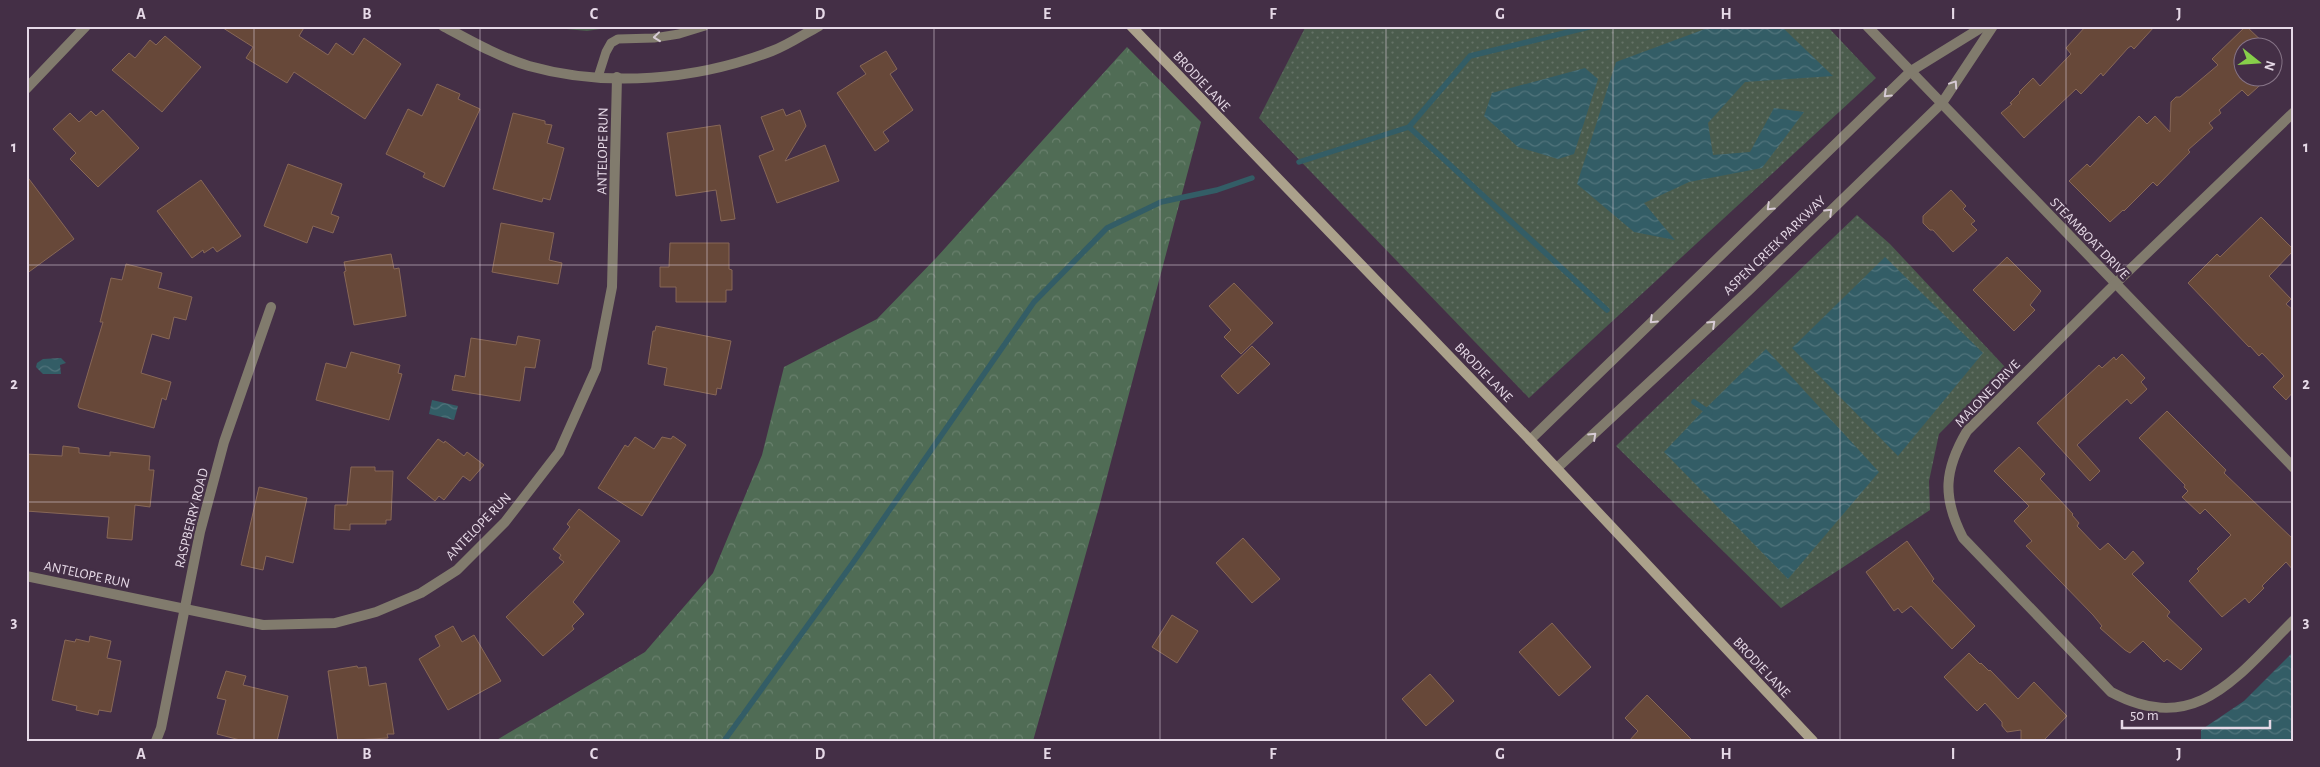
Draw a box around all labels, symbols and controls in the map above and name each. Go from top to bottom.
text: A [136,6,146,22]
text: B [362,6,372,22]
text: C [590,6,599,22]
text: D [815,6,826,22]
text: E [1043,6,1051,22]
text: F [1269,6,1277,22]
text: G [1495,6,1505,22]
text: H [1720,6,1732,22]
text: I [1951,6,1955,22]
text: J [2176,6,2182,22]
one-way arrow [653,31,661,42]
north arrow [2232,38,2282,88]
street label: BRODIE LANE [1170,49,1233,114]
text: N [2261,59,2278,72]
one-way arrow [1948,80,1957,89]
one-way arrow [1884,88,1893,97]
street label: ANTELOPE RUN [595,107,611,195]
text: 1 [11,139,17,155]
text: 1 [2303,139,2309,155]
street label: ASPEN CREEK PARKWAY [1721,193,1829,298]
street label: STEAMBOAT DRIVE [2047,195,2132,282]
one-way arrow [1767,201,1776,210]
one-way arrow [1823,209,1832,218]
one-way arrow [1650,314,1659,323]
one-way arrow [1706,321,1715,330]
street label: BRODIE LANE [1452,340,1515,405]
street label: MALONE DRIVE [1952,357,2023,430]
text: 2 [10,376,18,392]
text: 2 [2302,376,2310,392]
one-way arrow [1587,433,1596,442]
street label: RASPBERRY ROAD [173,467,211,570]
street label: ANTELOPE RUN [443,490,514,563]
street label: ANTELOPE RUN [43,559,131,591]
text: 3 [11,614,18,630]
text: 3 [2303,614,2310,630]
street label: BRODIE LANE [1730,635,1793,700]
scale bar [2122,697,2270,729]
text: 50 m [2130,708,2159,723]
text: A [136,746,146,762]
text: B [362,746,372,762]
text: C [590,746,599,762]
text: D [815,746,826,762]
text: E [1043,746,1051,762]
text: F [1269,746,1277,762]
text: G [1495,746,1505,762]
text: H [1720,746,1732,762]
text: I [1951,746,1955,762]
text: J [2176,746,2182,762]

